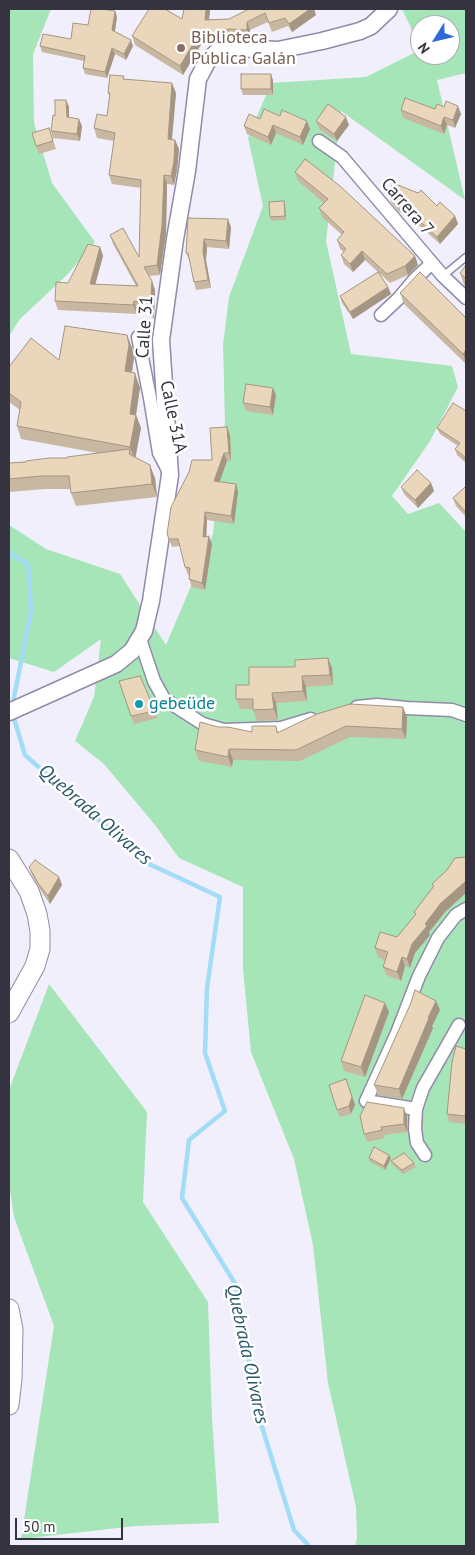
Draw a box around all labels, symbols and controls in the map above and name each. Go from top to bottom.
north arrow [410,15,460,65]
place label: Biblioteca Pública Galán [191,27,296,70]
text: N [414,39,434,57]
marker: Biblioteca Pública Galán [175,42,187,54]
street label: Carrera 7 [376,174,438,240]
street label: Calle 31 [132,295,158,359]
street label: Calle 31A [155,379,191,455]
place label: gebeüde [149,693,215,715]
marker: gebeüde [133,698,145,710]
water label: Quebrada Olivares [34,760,156,870]
water label: Quebrada Olivares [221,1282,273,1426]
scale bar [18,1508,125,1540]
text: 50 m [23,1517,56,1536]

